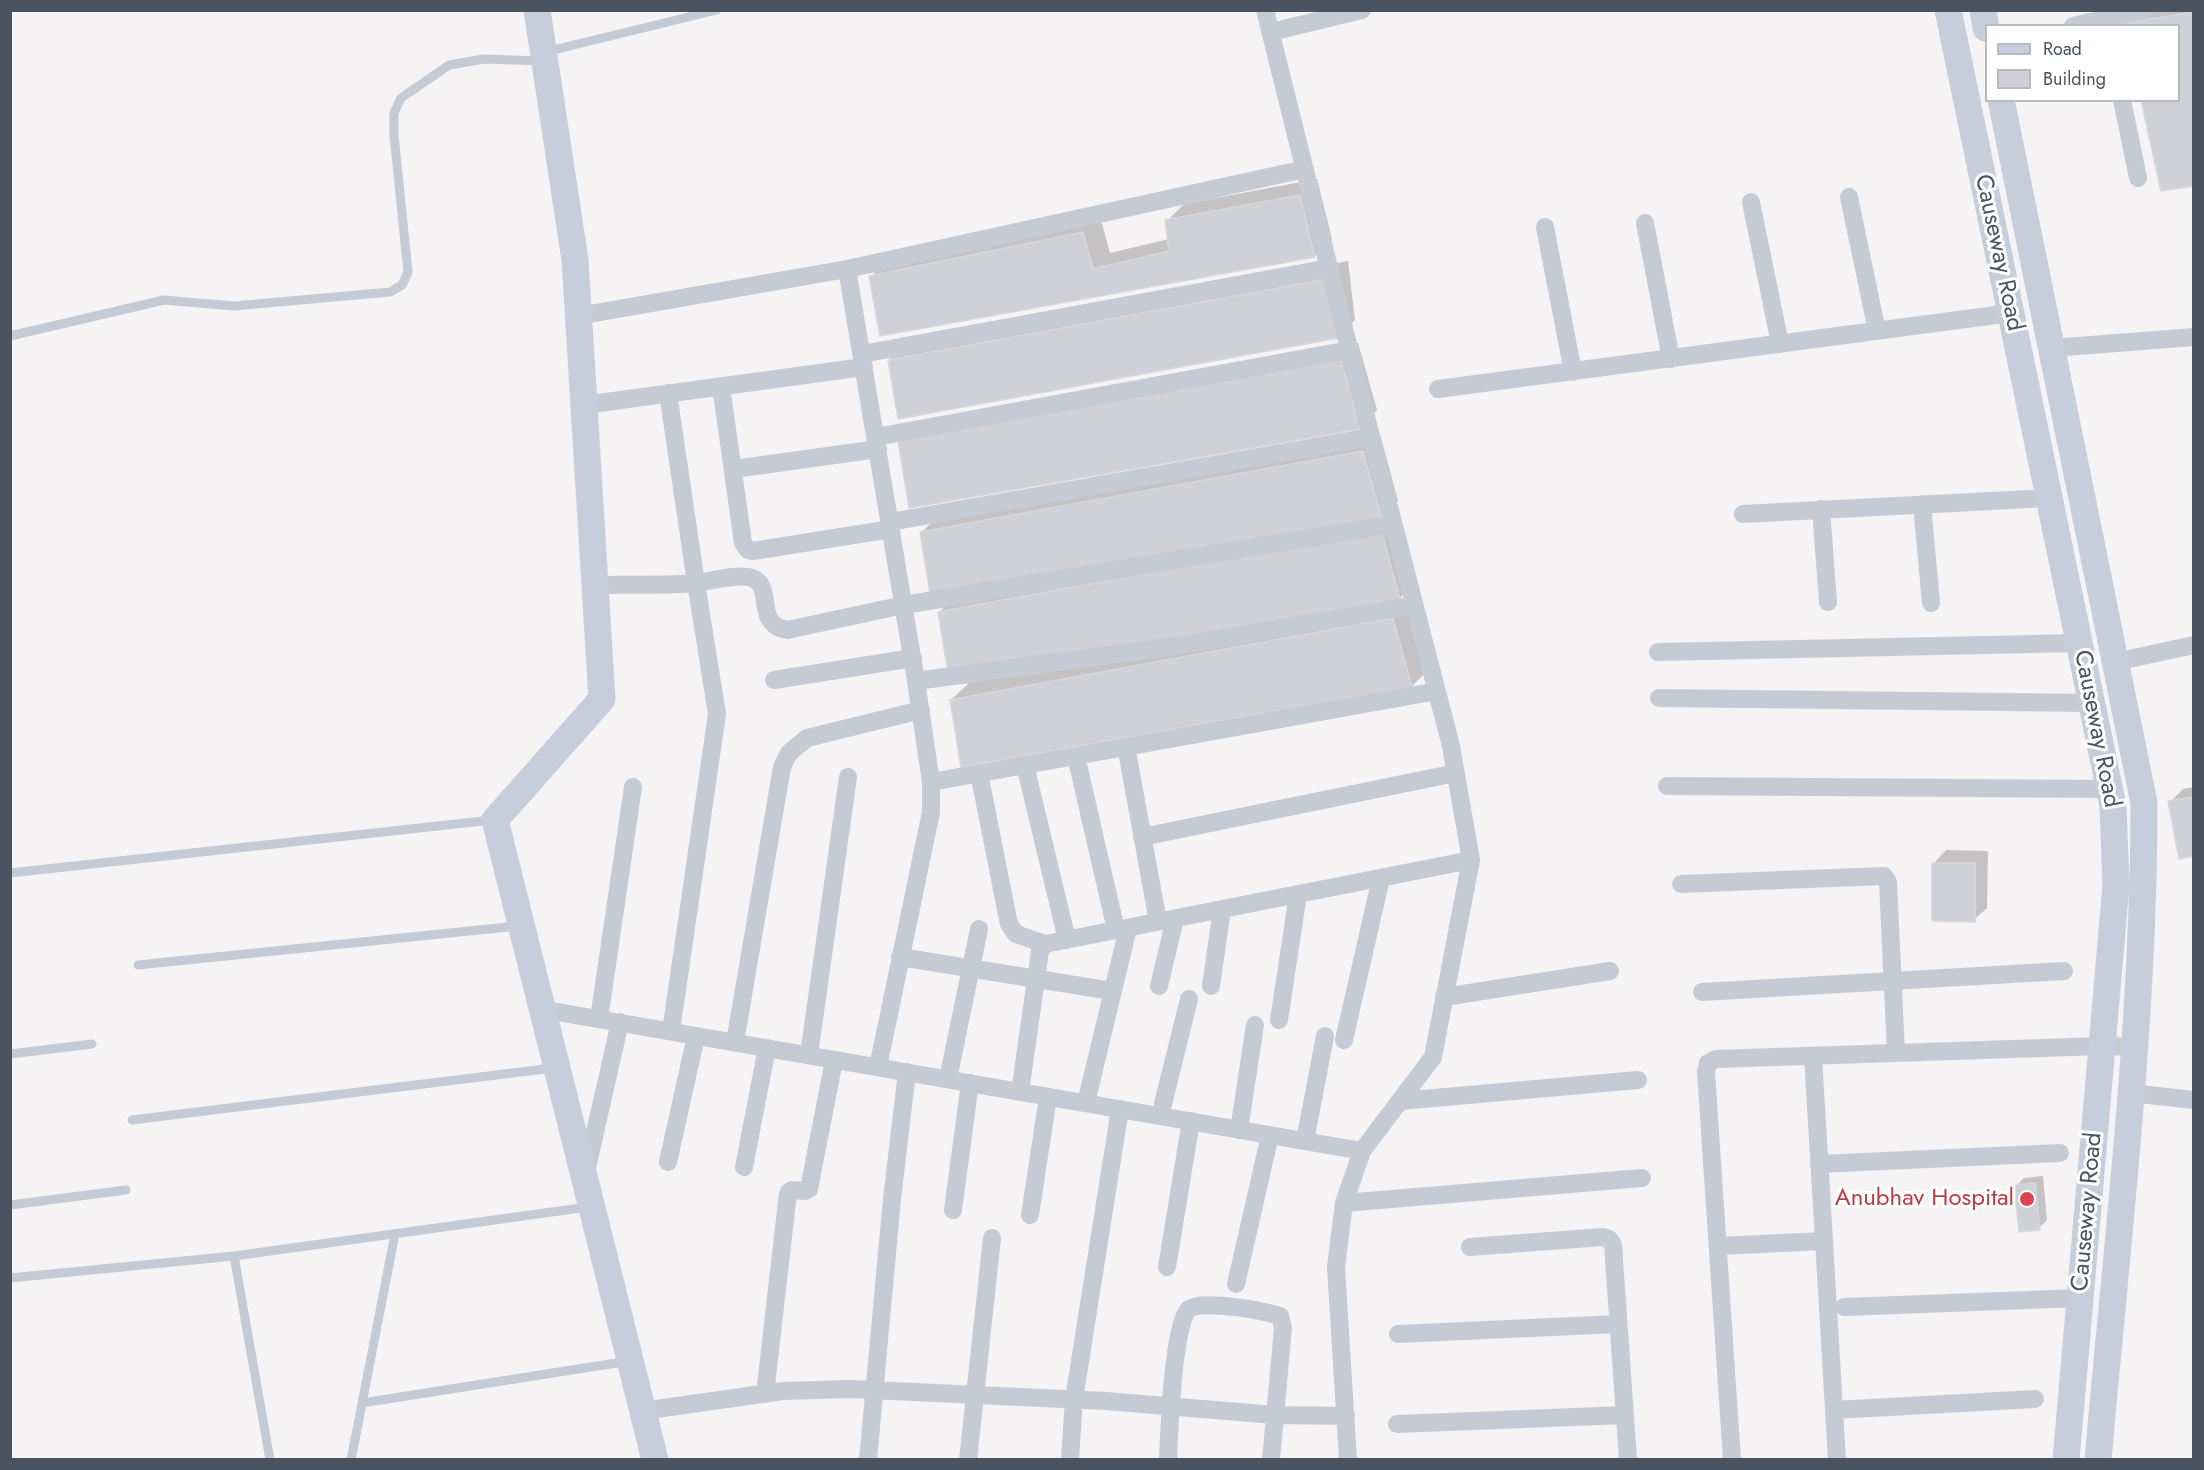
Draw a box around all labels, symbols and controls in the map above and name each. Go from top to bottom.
legend [1985,24,2180,102]
text: Road [2043,36,2082,62]
text: Building [2043,66,2106,92]
street label: Causeway Road [1967,172,2029,334]
street label: Causeway Road [2067,648,2125,810]
street label: Causeway Road [2067,1131,2109,1293]
place label: Anubhav Hospital [1835,1185,2014,1213]
marker: Anubhav Hospital [2018,1190,2036,1208]

